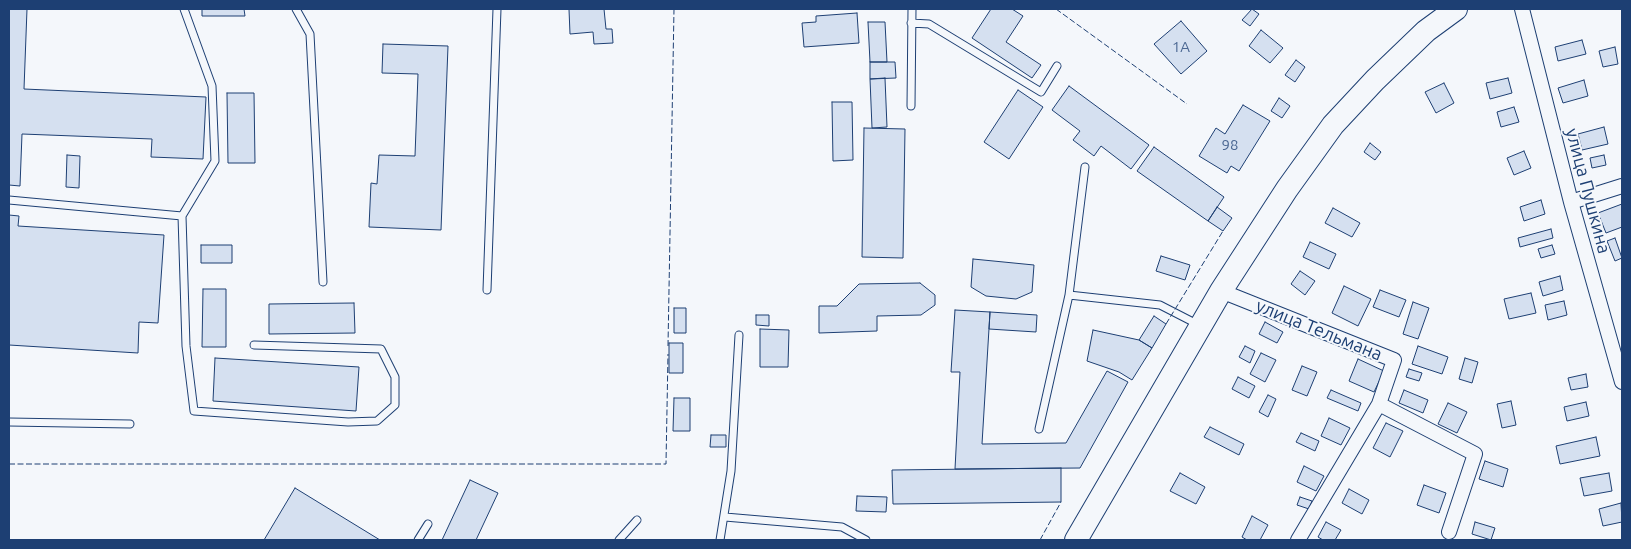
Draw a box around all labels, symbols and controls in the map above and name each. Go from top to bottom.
house number: 1А [1172,38,1190,56]
street label: улица Пушкина [1561,126,1615,256]
house number: 98 [1222,136,1238,154]
street label: улица Тельмана [1253,295,1385,365]

